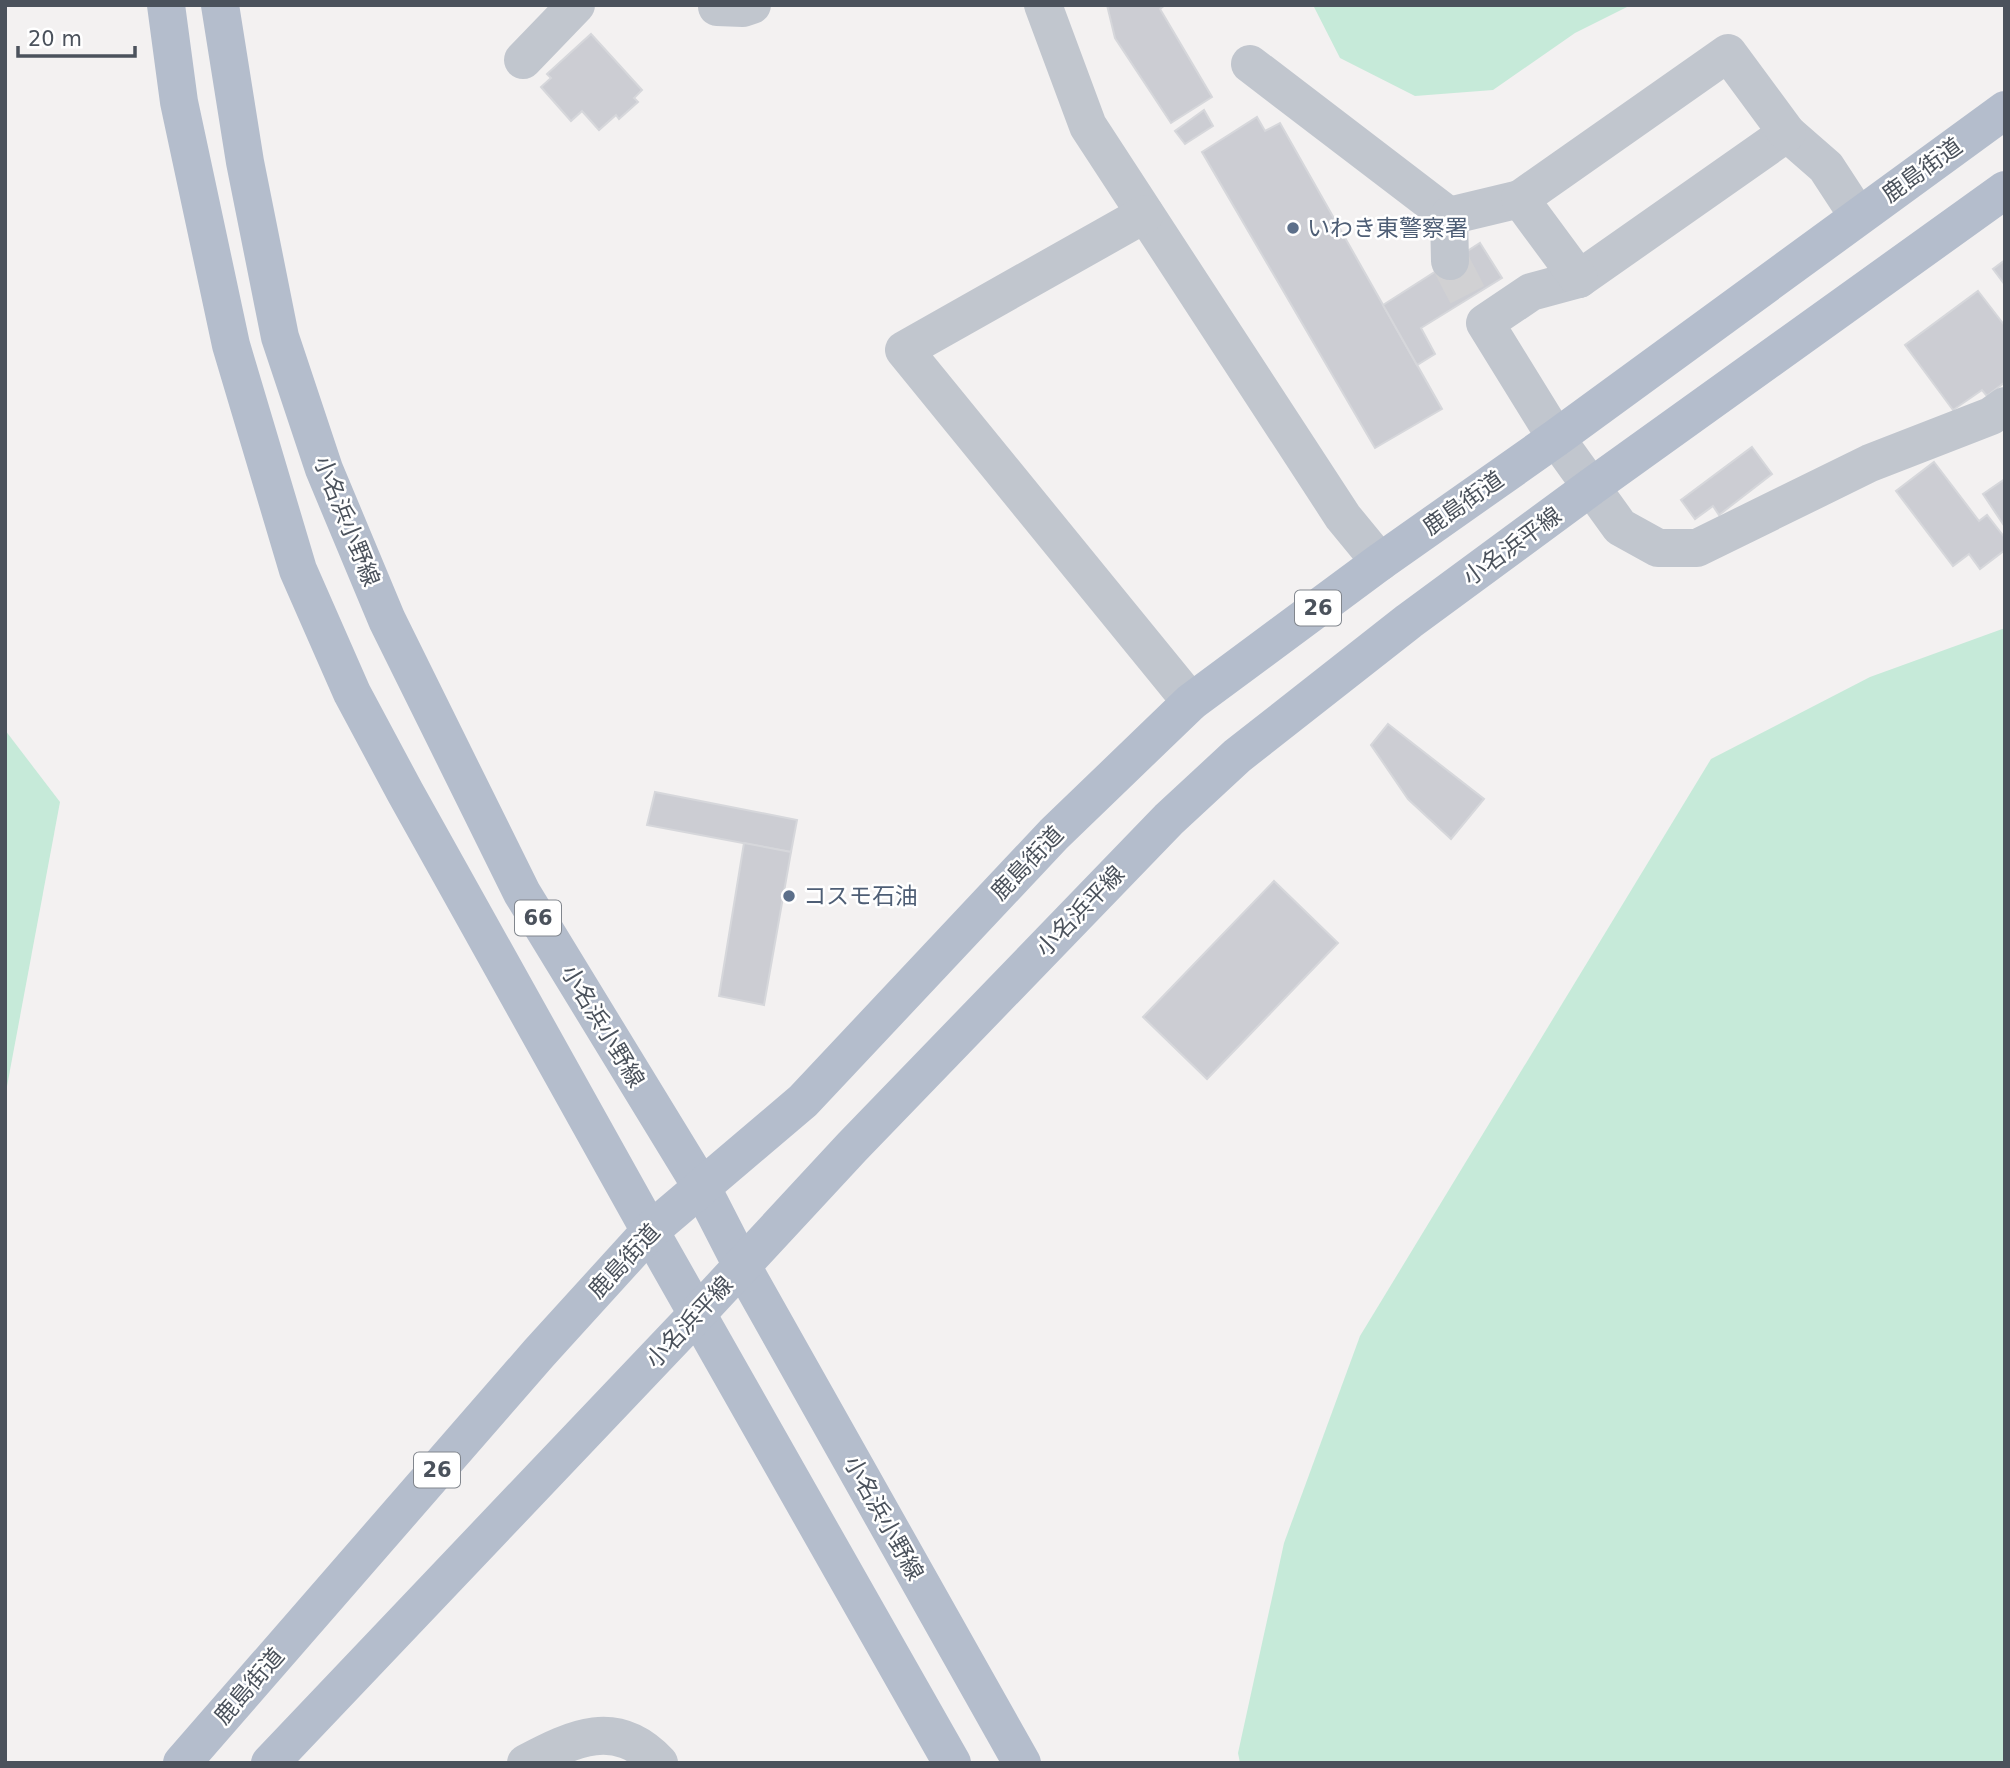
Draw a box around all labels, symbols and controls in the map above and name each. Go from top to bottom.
scale bar [18,14,135,58]
text: 20 m [28,27,82,51]
street label: 鹿島街道 [1877,132,1967,208]
place label: いわき東警察署 [1307,215,1468,241]
marker: いわき東警察署 [1285,220,1301,236]
street label: 小名浜小野線 [309,452,385,590]
street label: 鹿島街道 [1418,466,1508,540]
street label: 小名浜平線 [1458,502,1566,590]
road number: 26 [1295,590,1341,626]
street label: 鹿島街道 [986,821,1068,905]
street label: 小名浜平線 [1031,861,1129,961]
place label: コスモ石油 [803,883,918,909]
marker: コスモ石油 [781,888,797,904]
road number: 66 [515,900,561,936]
street label: 小名浜小野線 [556,960,650,1092]
street label: 鹿島街道 [583,1218,665,1304]
street label: 小名浜平線 [640,1271,738,1373]
street label: 小名浜小野線 [839,1451,929,1585]
road number: 26 [414,1452,460,1488]
street label: 鹿島街道 [209,1643,289,1729]

